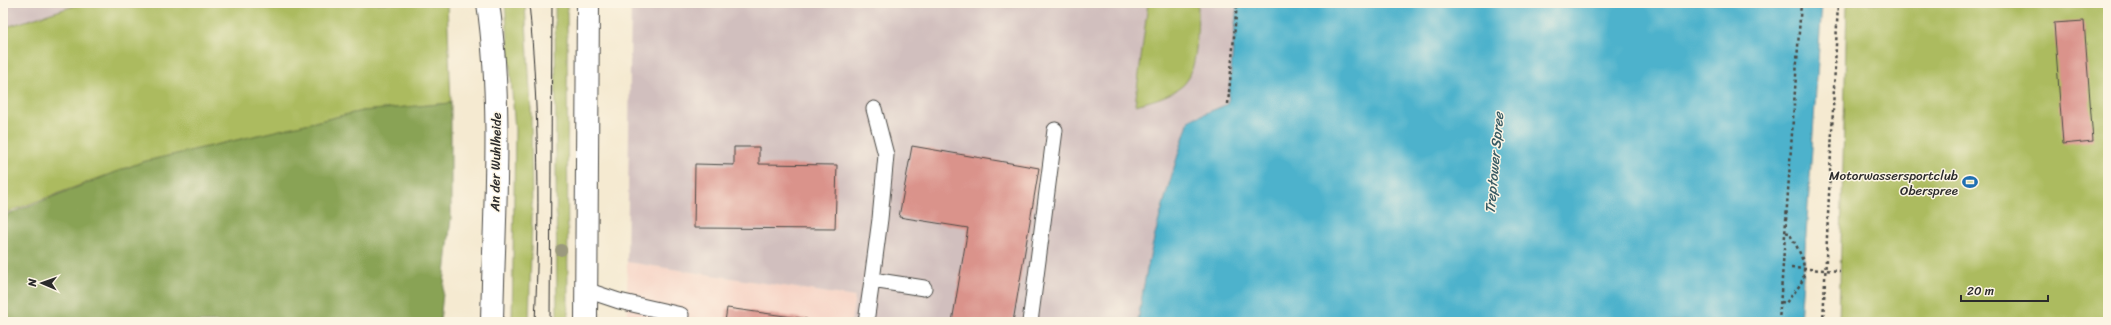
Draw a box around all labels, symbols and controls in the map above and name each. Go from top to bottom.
water label: Treptower Spree [1478,109,1512,215]
street label: An der Wuhlheide [483,112,508,213]
place label: Motorwassersportclub Oberspree [1829,164,1958,202]
sports icon: Motorwassersportclub Oberspree [1961,173,1979,191]
north arrow [22,263,62,303]
scale bar [1961,277,2048,303]
text: N [23,278,42,288]
text: 20 m [1967,280,1994,302]

